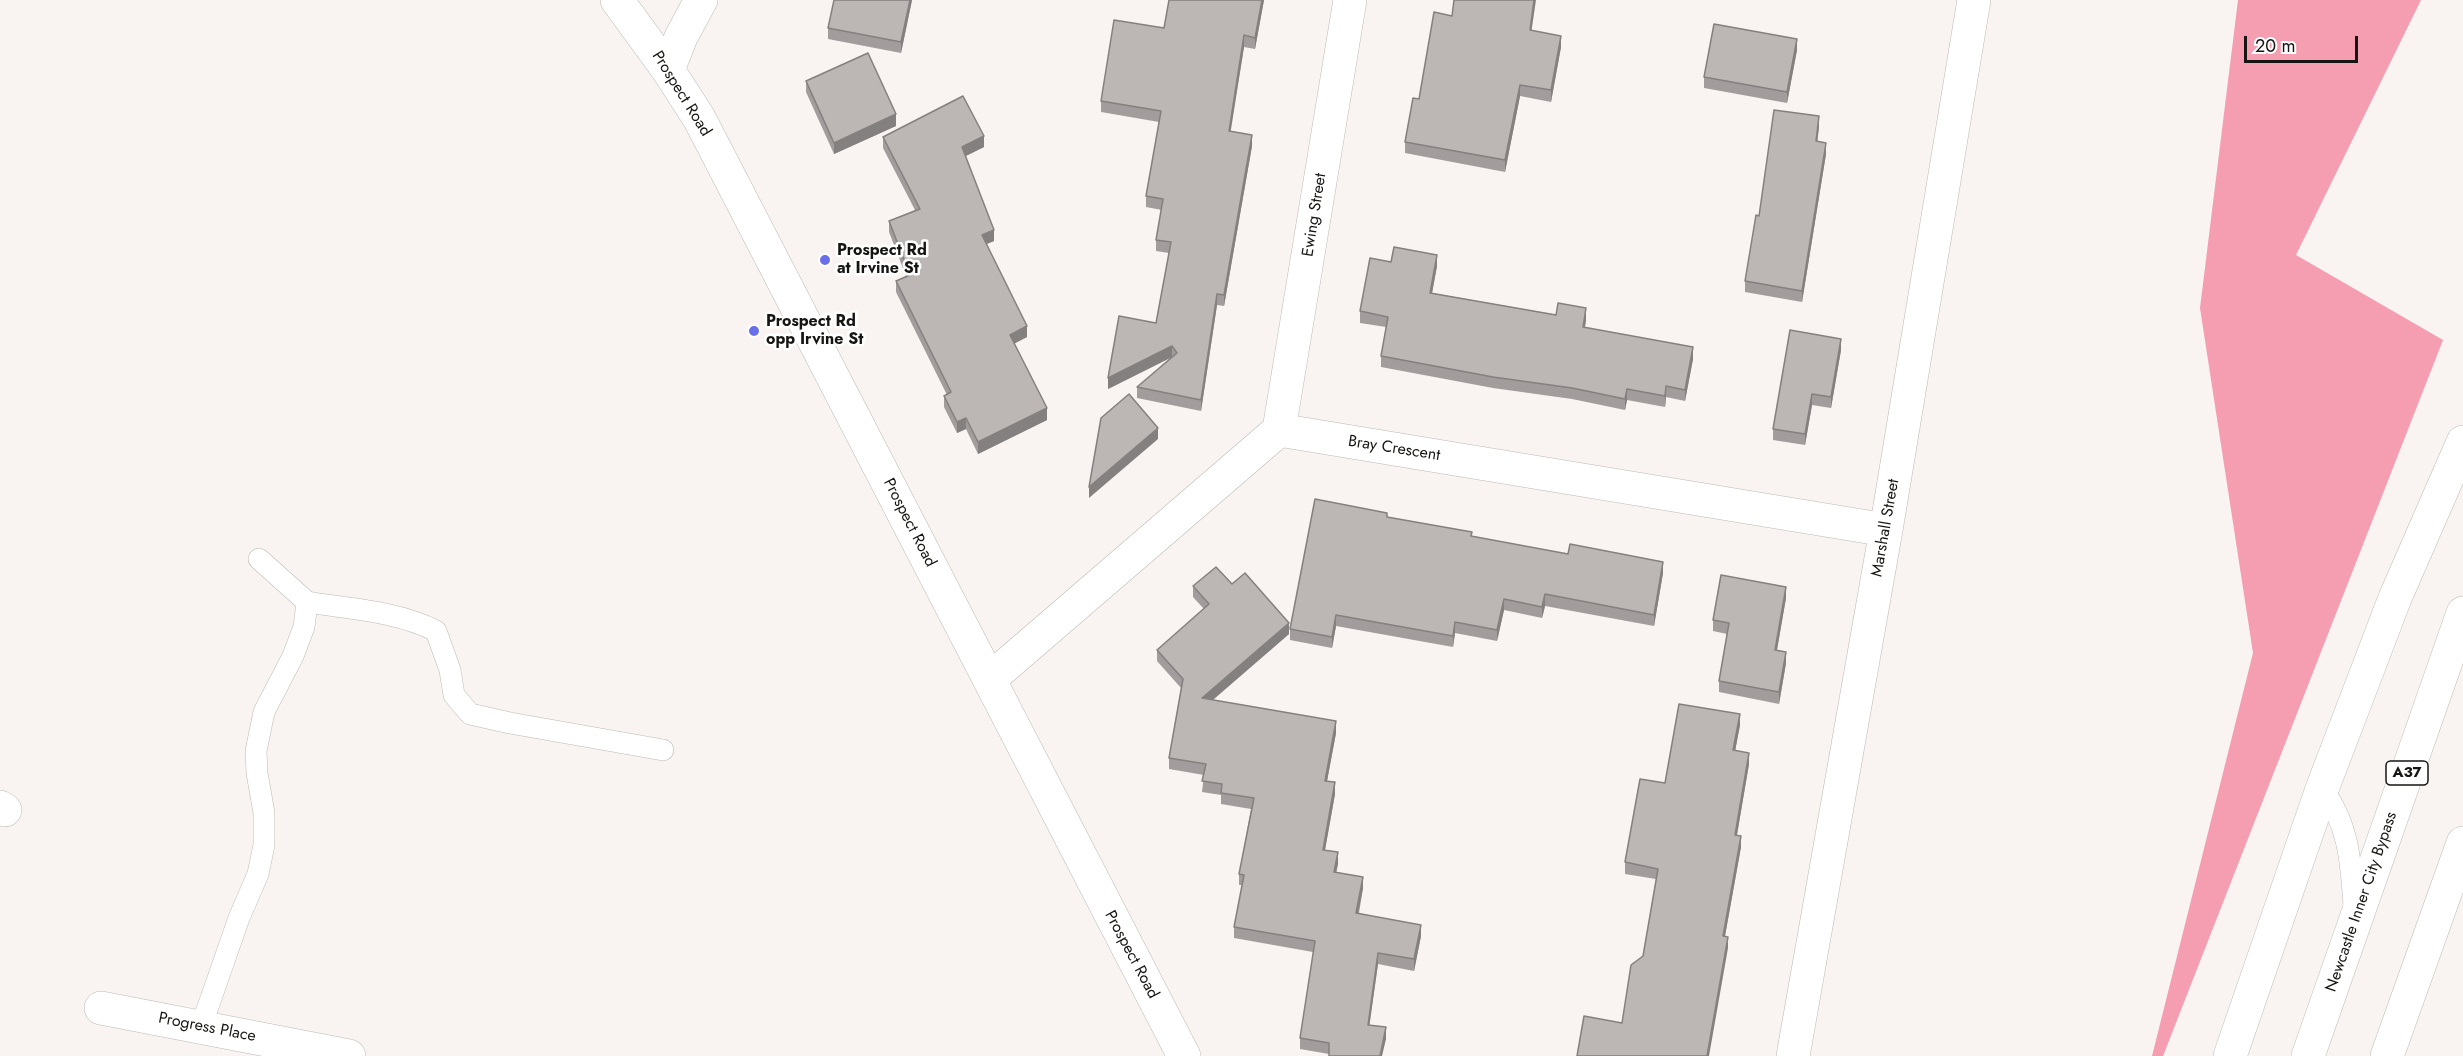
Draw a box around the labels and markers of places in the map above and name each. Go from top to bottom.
place label: Prospect Rd at Irvine St [837,241,927,279]
marker: Prospect Rd at Irvine St [818,253,832,267]
place label: Prospect Rd opp Irvine St [766,312,863,350]
marker: Prospect Rd opp Irvine St [747,324,761,338]

